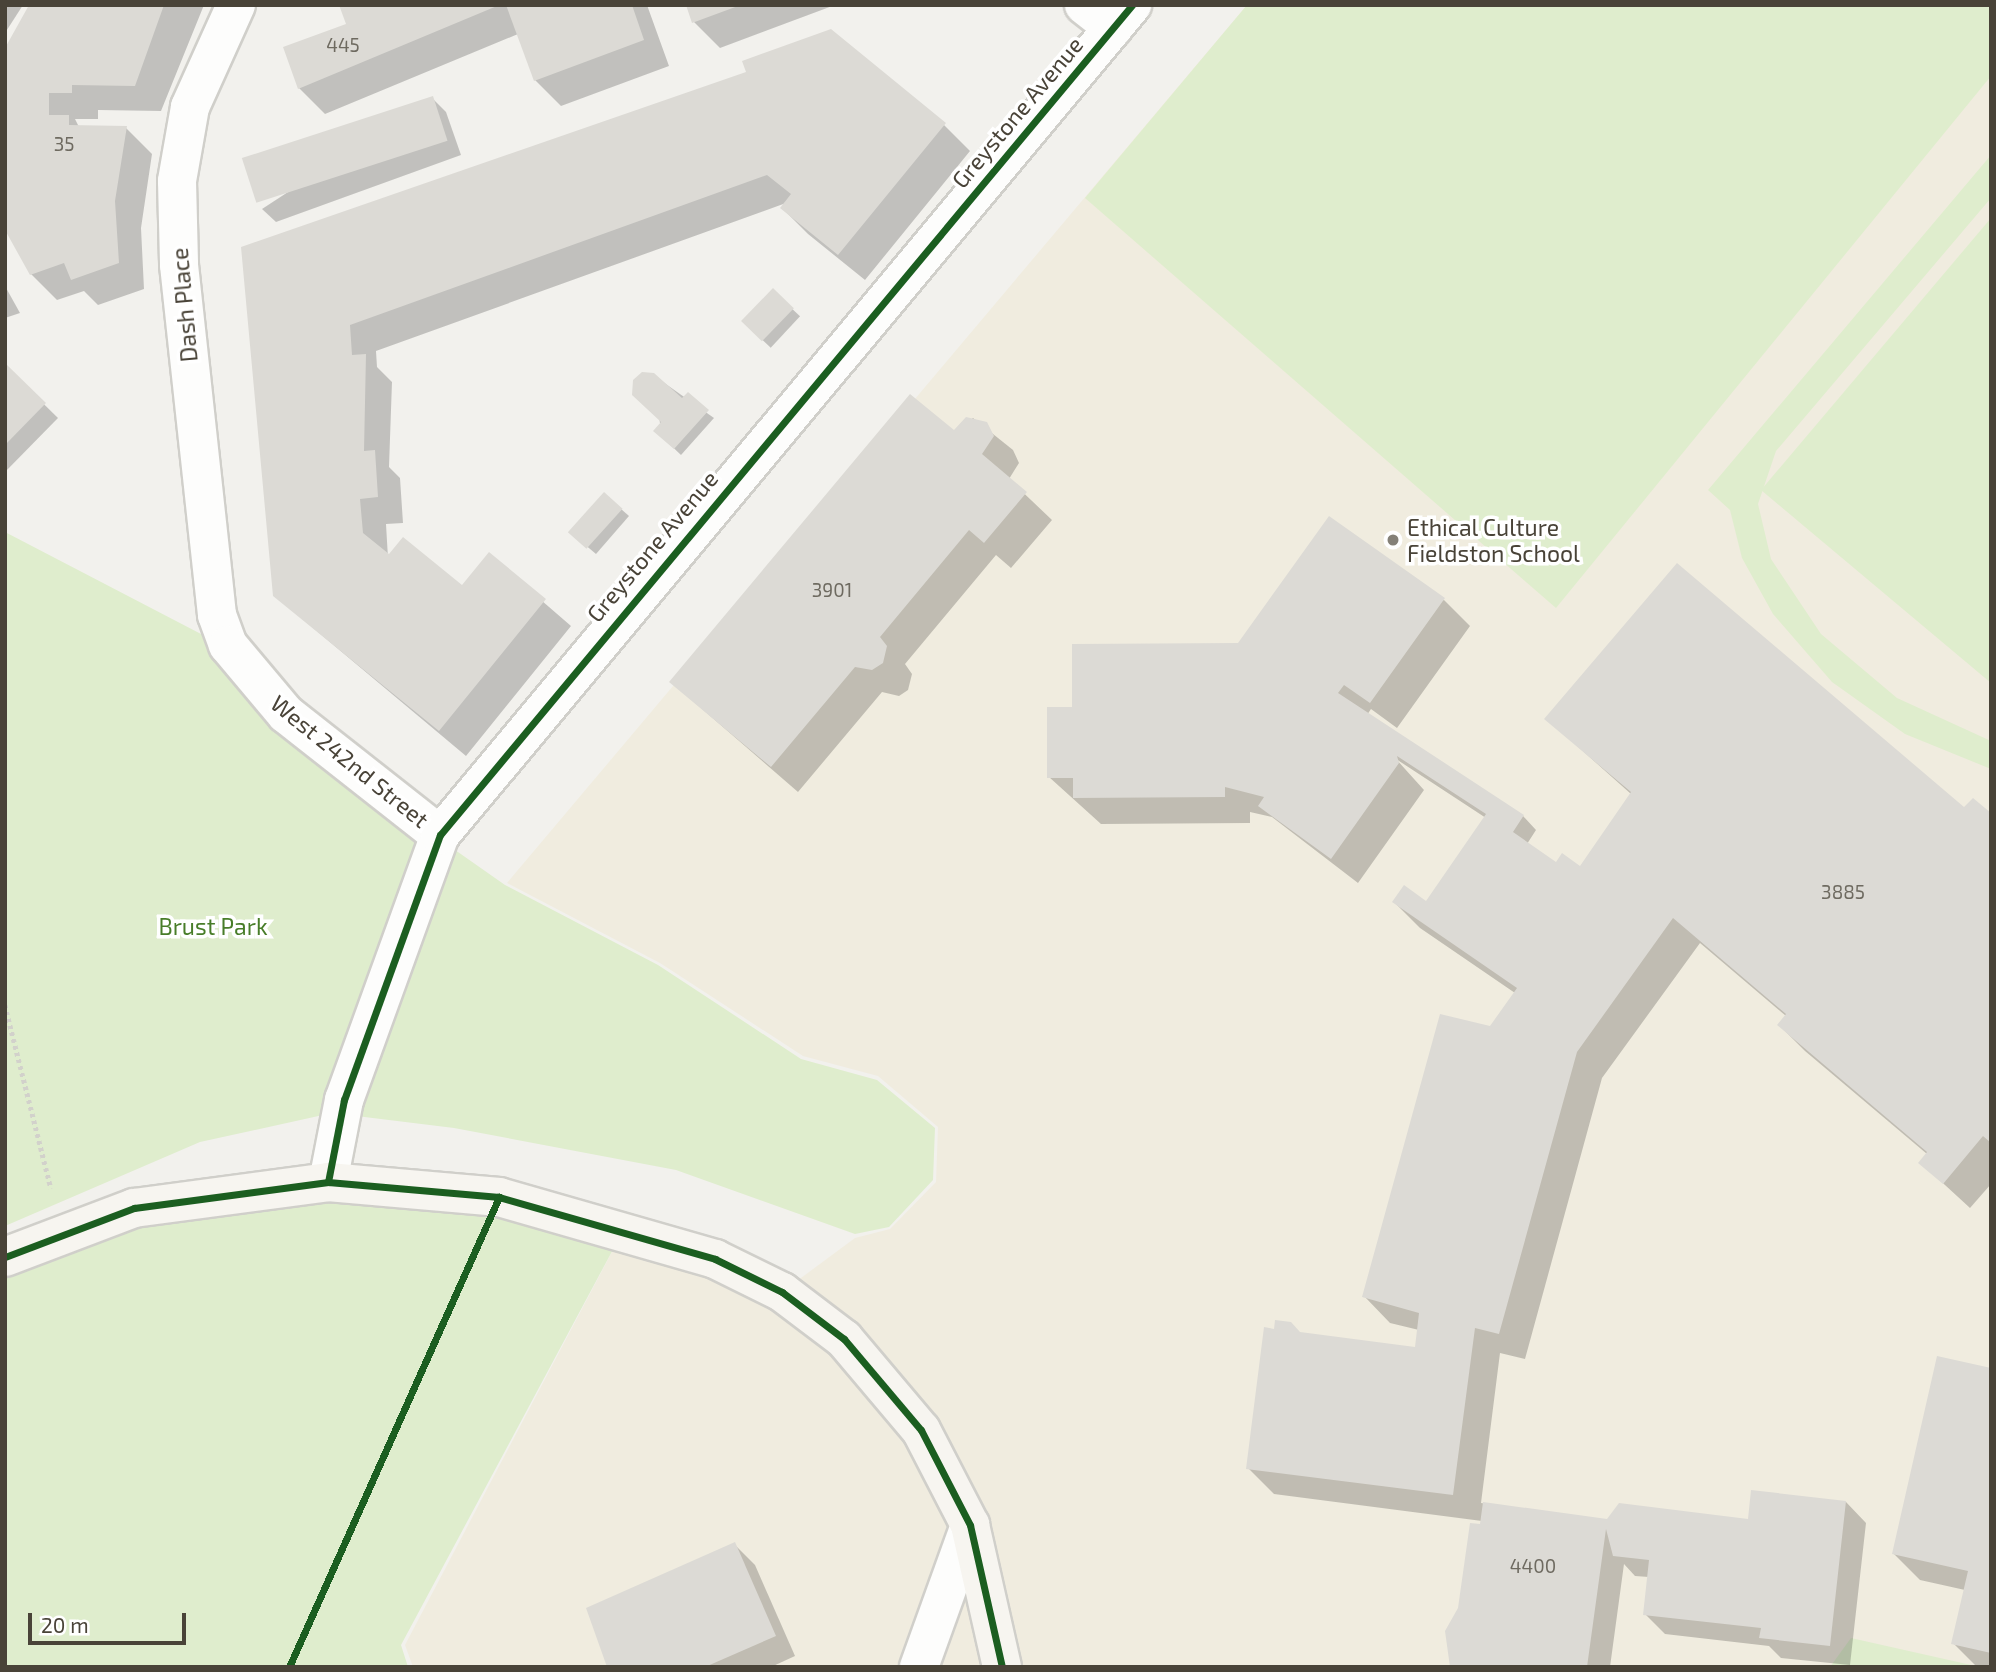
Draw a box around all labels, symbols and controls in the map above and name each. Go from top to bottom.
street label: Greystone Avenue [946,31,1088,193]
house number: 445 [326,34,360,56]
house number: 35 [54,133,74,155]
street label: Dash Place [165,247,203,363]
street label: Greystone Avenue [581,465,723,627]
place label: Ethical Culture Fieldston School [1407,513,1580,567]
marker: Ethical Culture Fieldston School [1385,532,1401,548]
house number: 3901 [812,579,852,601]
street label: West 242nd Street [266,689,434,833]
house number: 3885 [1821,881,1865,903]
park label: Brust Park [158,912,268,940]
house number: 4400 [1510,1555,1556,1577]
scale bar [32,1598,189,1642]
text: 20 m [41,1612,89,1637]

